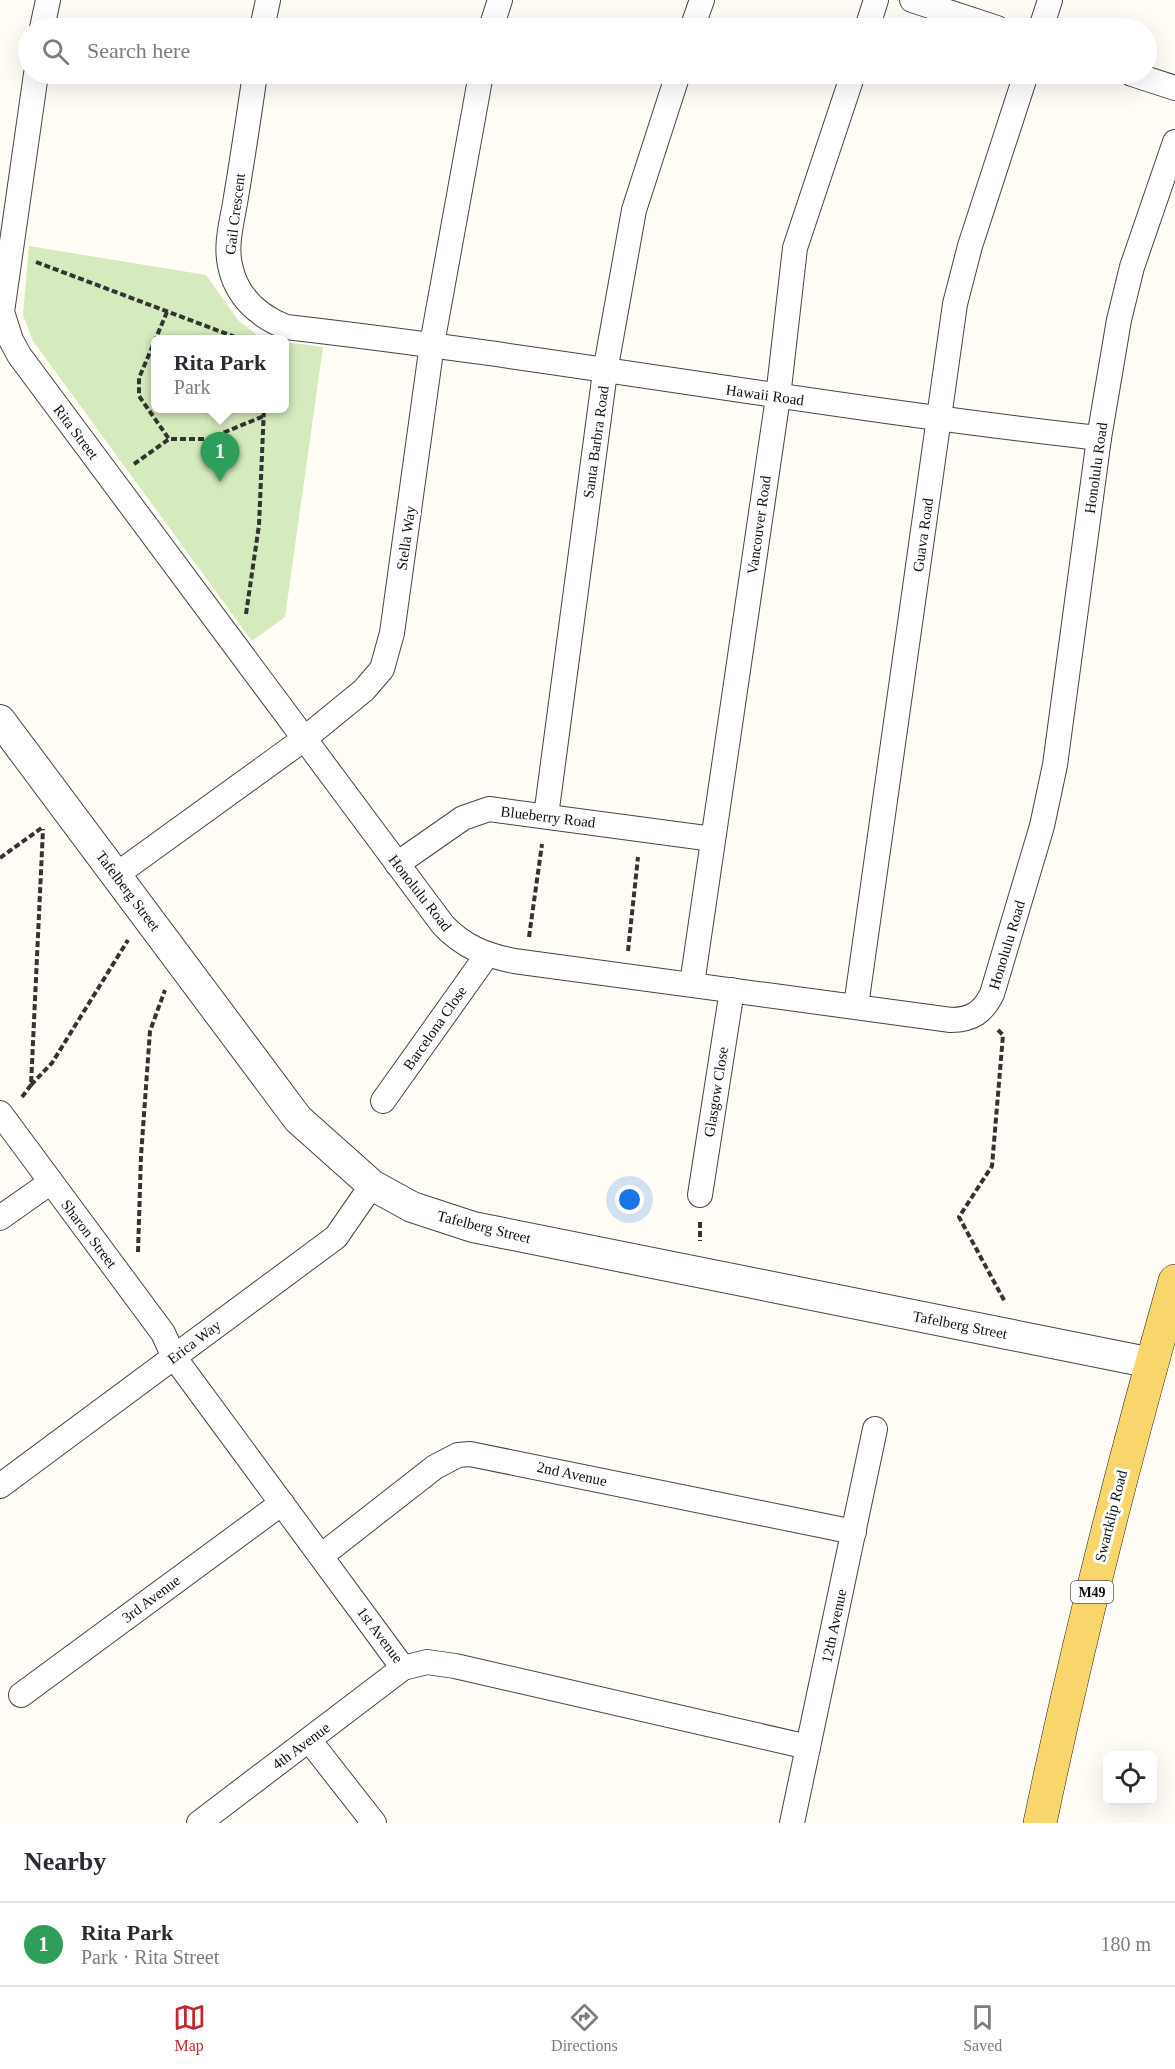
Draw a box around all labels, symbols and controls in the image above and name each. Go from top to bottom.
search box [18,18,1157,84]
icon: search [39,35,72,68]
text: Search here [87,38,190,63]
street label: Gail Crescent [222,171,248,256]
popup [151,335,289,413]
text: Rita Park [174,350,266,375]
text: Park [174,376,211,398]
street label: Hawaii Road [725,382,806,408]
street label: Santa Barbra Road [580,384,612,499]
street label: Rita Street [50,402,102,463]
street label: Honolulu Road [1082,421,1110,515]
pin: 1 [200,432,240,482]
street label: Vancouver Road [744,474,774,575]
street label: Guava Road [910,496,936,573]
street label: Stella Way [394,504,418,571]
street label: Blueberry Road [500,803,597,831]
street label: Tafelberg Street [93,848,164,935]
street label: Honolulu Road [385,852,455,935]
street label: Honolulu Road [986,898,1028,991]
street label: Barcelona Close [400,983,470,1073]
street label: Glasgow Close [701,1045,731,1138]
your location [615,1185,644,1214]
street label: Sharon Street [58,1197,120,1272]
street label: Tafelberg Street [436,1208,533,1247]
street label: Tafelberg Street [911,1308,1009,1342]
street label: Erica Way [164,1317,224,1367]
street label: 2nd Avenue [536,1459,609,1489]
street label: Swartklip Road [1092,1468,1130,1563]
street label: 3rd Avenue [119,1572,183,1626]
road number: M49 [1071,1581,1113,1603]
street label: 12th Avenue [818,1587,850,1664]
street label: 1st Avenue [354,1604,406,1666]
street label: 4th Avenue [269,1719,333,1773]
map controls [1103,1751,1157,1805]
button: locate [1103,1751,1157,1805]
text: Nearby [24,1847,106,1876]
text: Rita Park [81,1920,173,1945]
text: 1 [39,1933,49,1955]
text: 180 m [1100,1933,1151,1955]
text: Park · Rita Street [81,1946,219,1968]
tab: Map [173,2001,206,2055]
tab: Directions [551,2001,618,2055]
tab: Saved [963,2001,1002,2055]

